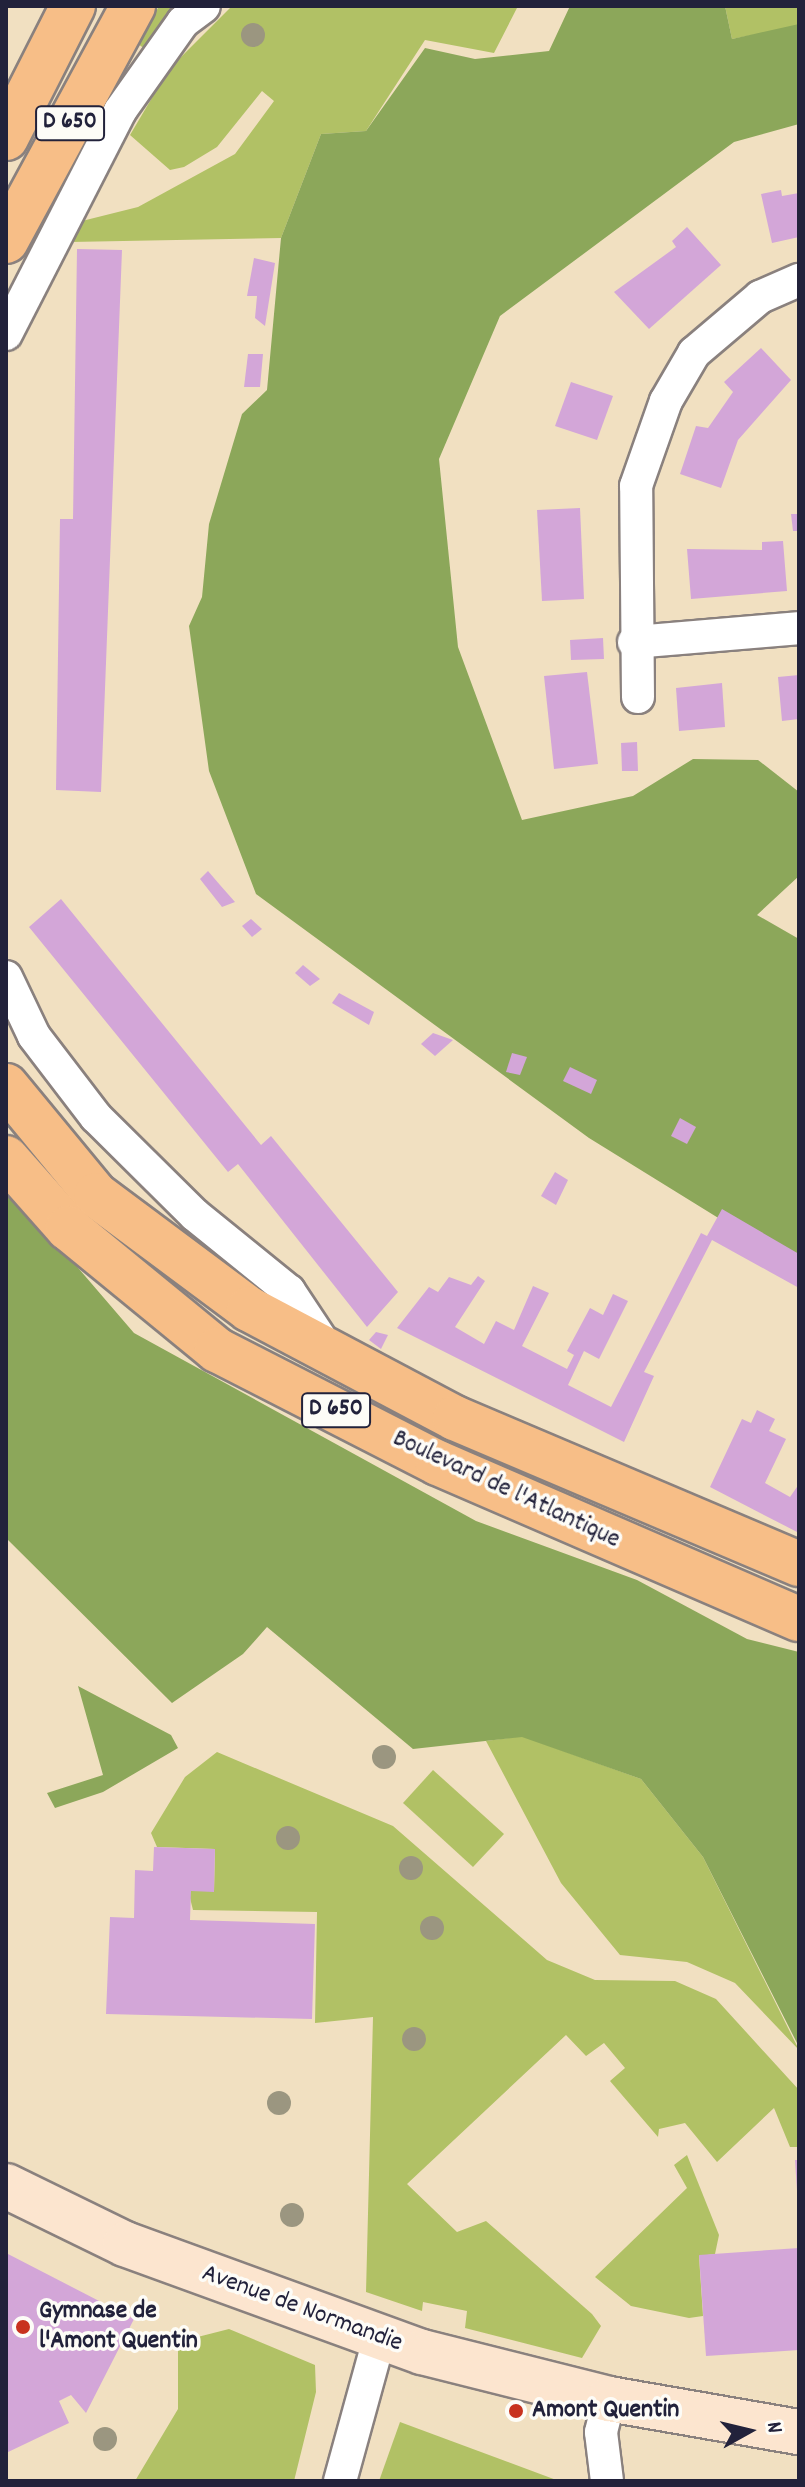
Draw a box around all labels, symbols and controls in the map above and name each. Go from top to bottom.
road number: D 650 [34,103,106,143]
road number: D 650 [300,1390,372,1430]
street label: Boulevard de l'Atlantique [387,1424,625,1556]
street label: Avenue de Normandie [197,2258,407,2360]
place label: Gymnase de l'Amont Quentin [39,2296,198,2358]
marker: Gymnase de l'Amont Quentin [14,2318,32,2336]
north arrow [709,2391,789,2471]
place label: Amont Quentin [532,2395,679,2427]
marker: Amont Quentin [507,2402,525,2420]
text: N [757,2420,789,2435]

